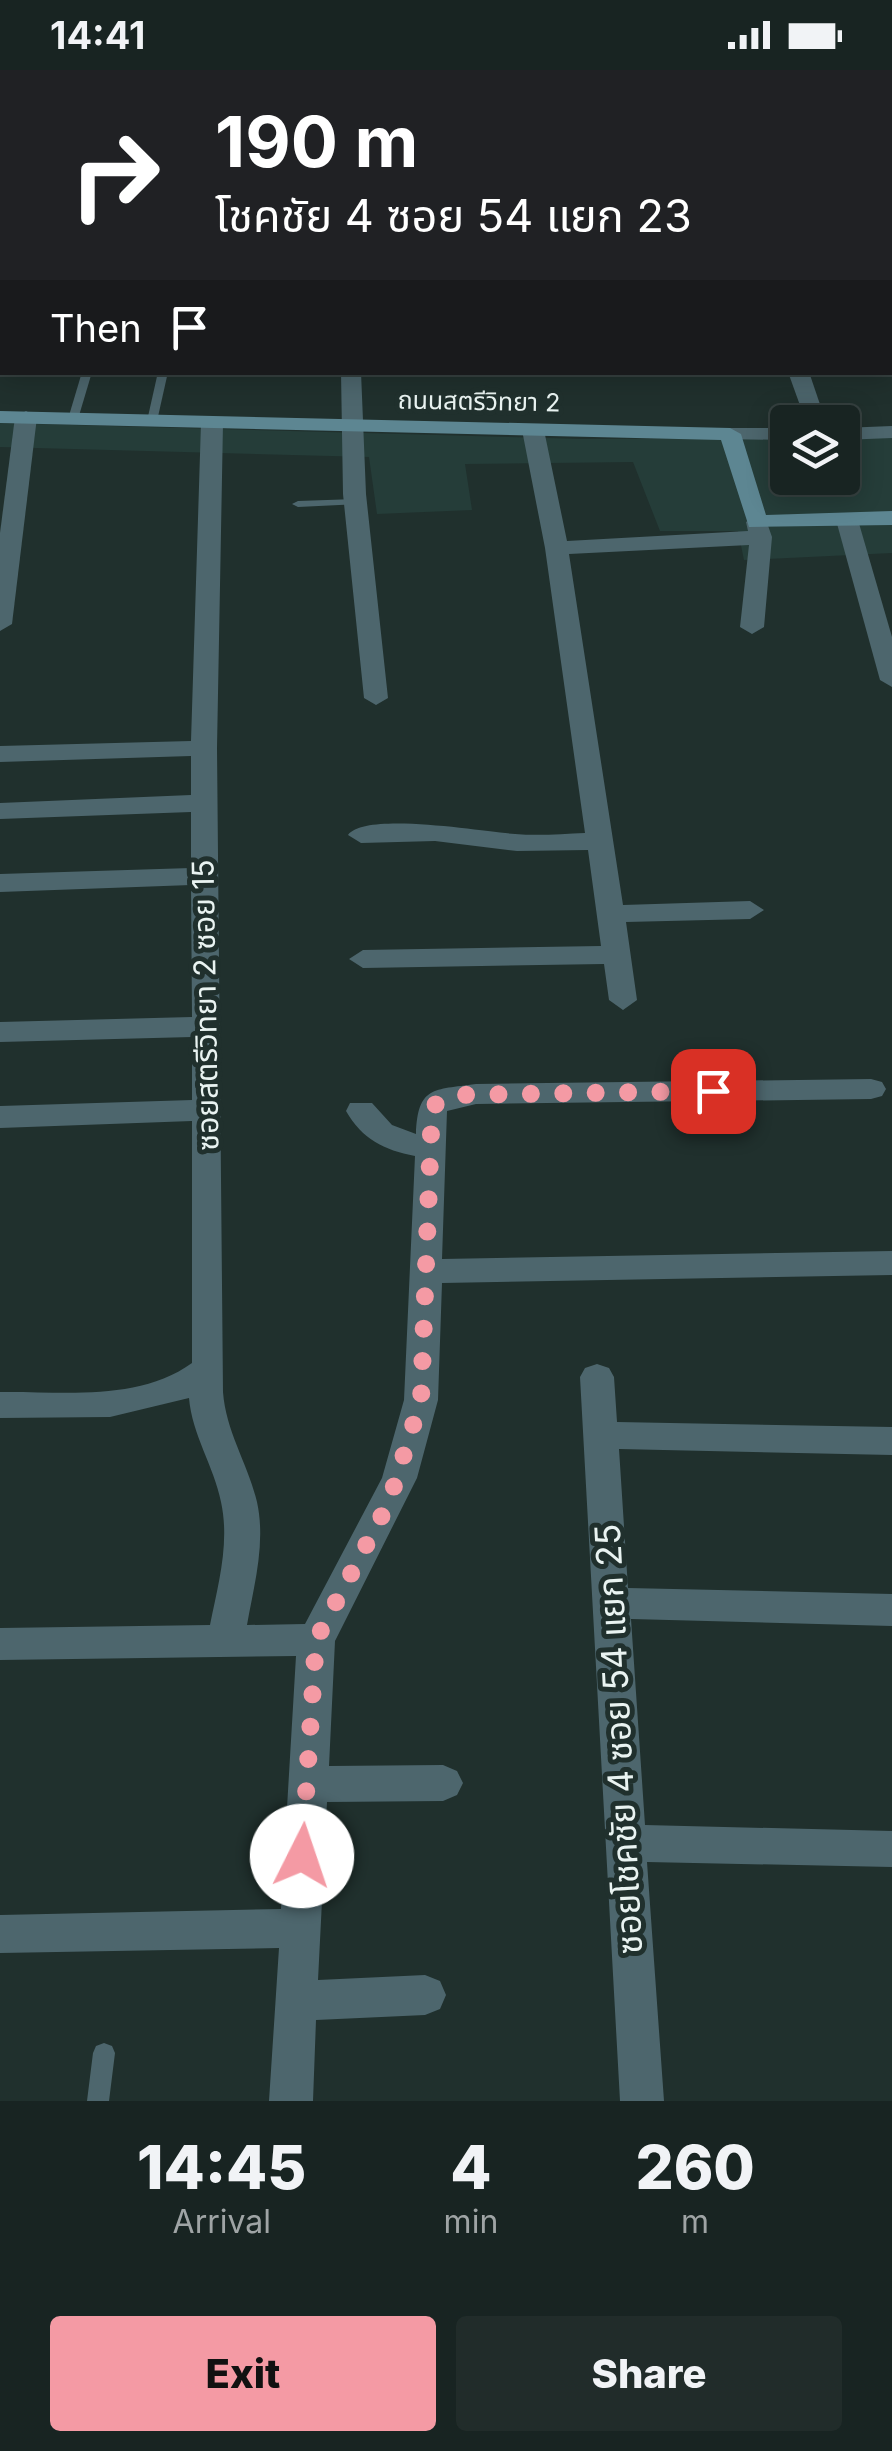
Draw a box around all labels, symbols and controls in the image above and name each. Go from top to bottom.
text: 14:41 [50,12,145,58]
text: 190 m [215,99,418,184]
icon: right [50,110,180,240]
text: โชคชัย 4 ซอย 54 แยก 23 [215,188,692,243]
icon: arrive [162,300,217,355]
text: Then [50,305,142,351]
street label: ถนนสตรีวิทยา 2 [397,385,561,417]
map controls [770,405,860,495]
button: layers [770,405,860,495]
street label: ซอยสตรีวิทยา 2 ซอย 15 [184,859,226,1151]
pin [671,1049,756,1134]
icon: arrive [686,1064,741,1119]
street label: ซอยโชคชัย 4 ซอย 54 แยก 25 [586,1523,650,1955]
position arrow [250,1804,354,1908]
text: 14:45 [137,2131,306,2203]
text: 4 [450,2131,492,2203]
text: 260 [635,2131,755,2203]
text: Arrival [173,2202,271,2241]
text: min [444,2202,498,2241]
text: m [681,2202,709,2241]
button: Exit [50,2316,436,2431]
button: Share [456,2316,842,2431]

